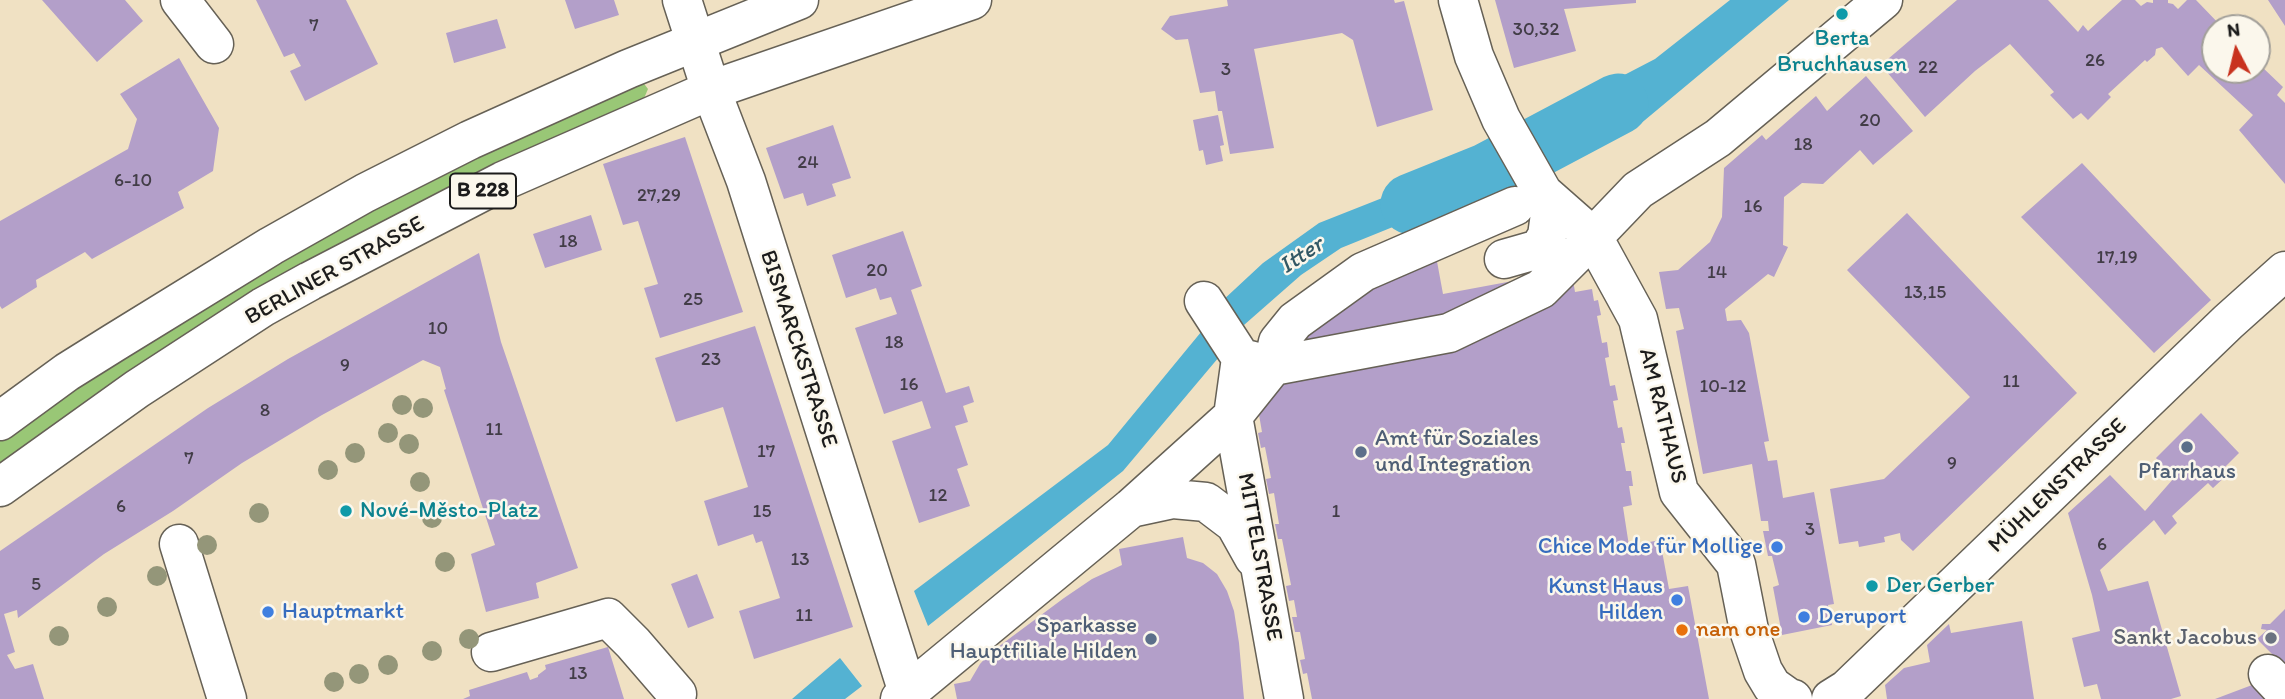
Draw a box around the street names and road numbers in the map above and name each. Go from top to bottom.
road number: B 228 [450,174,516,208]
street label: BERLINER STRASSE [241,210,429,332]
street label: BISMARCKSTRASSE [753,247,843,451]
street label: AM RATHAUS [1632,346,1692,486]
street label: MÜHLENSTRASSE [1983,413,2133,559]
street label: MITTELSTRASSE [1231,471,1287,643]

